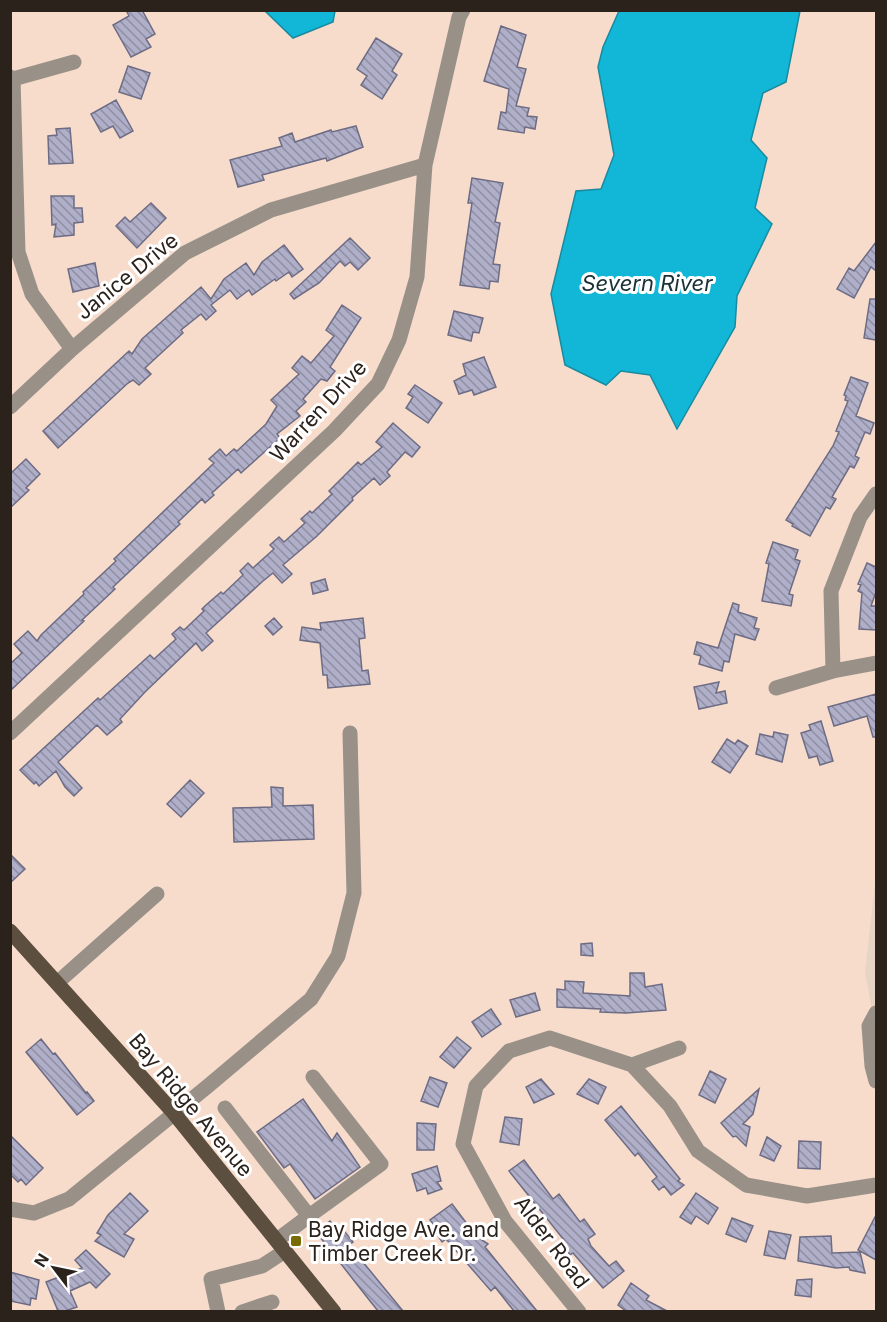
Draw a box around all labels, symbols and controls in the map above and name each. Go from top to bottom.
street label: Janice Drive [71,227,183,325]
water label: Severn River [581,270,713,296]
street label: Warren Drive [265,355,371,467]
street label: Bay Ridge Avenue [124,1028,258,1182]
street label: Alder Road [509,1191,595,1293]
place label: Bay Ridge Ave. and Timber Creek Dr. [308,1217,499,1266]
marker: Bay Ridge Ave. and Timber Creek Dr. [289,1234,303,1248]
north arrow [24,1238,84,1298]
text: N [30,1250,53,1271]

